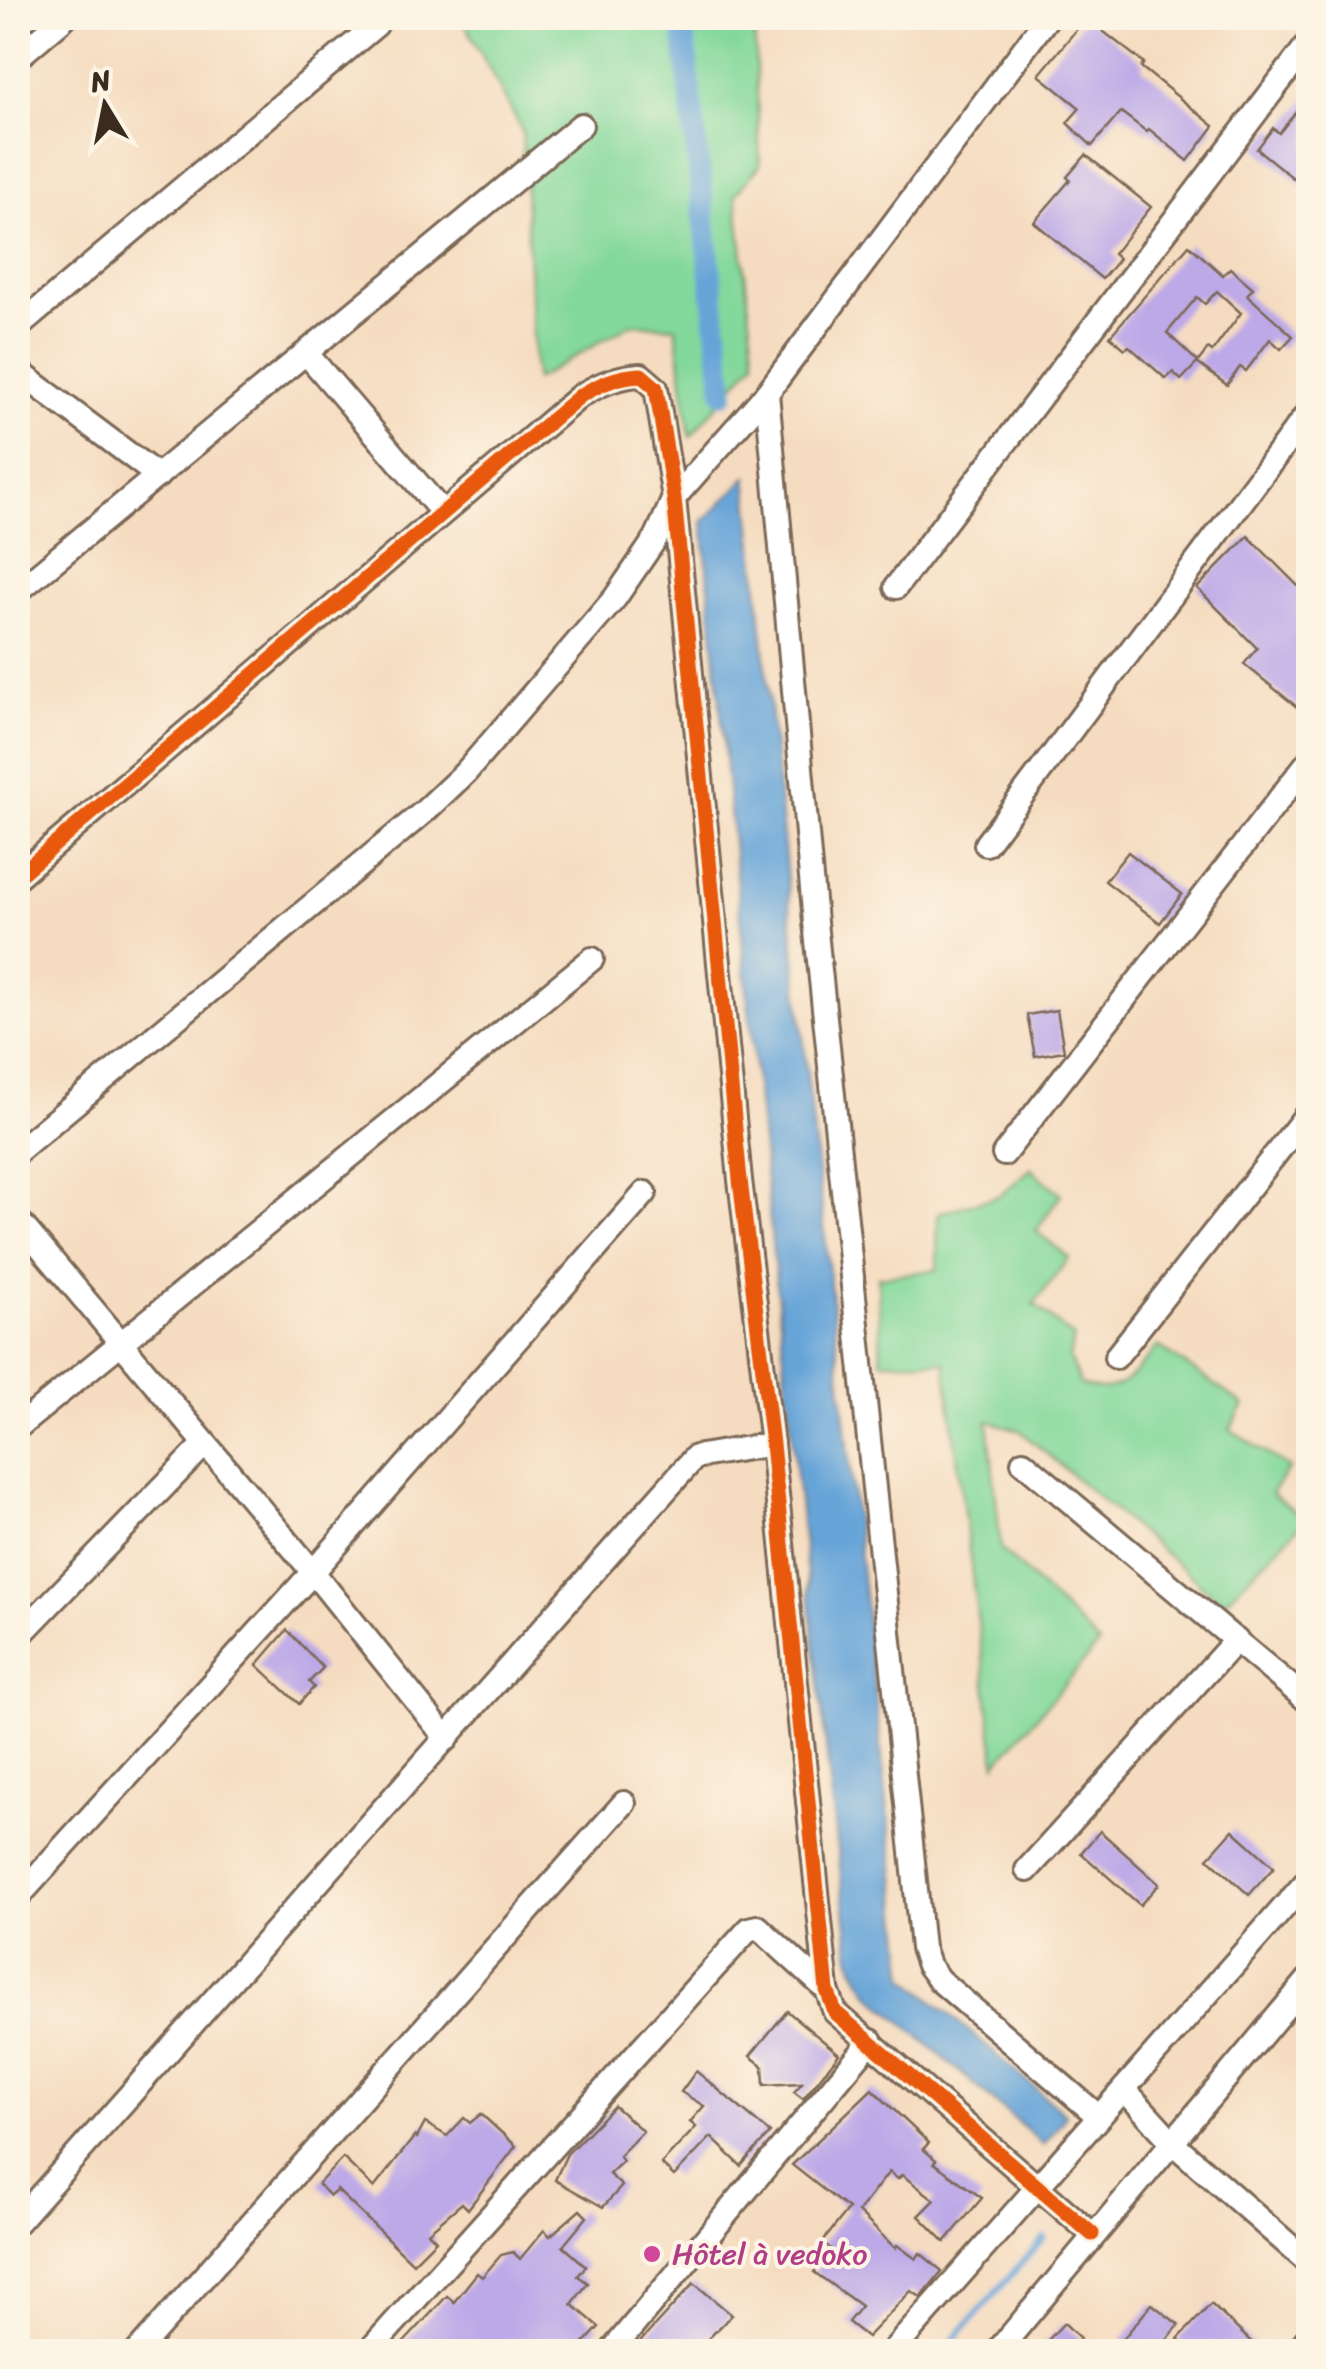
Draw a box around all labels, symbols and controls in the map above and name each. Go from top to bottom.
north arrow [55,55,155,155]
text: N [86,55,115,107]
place label: Hôtel à vedoko [672,2227,867,2281]
marker: Hôtel à vedoko [641,2243,663,2265]

